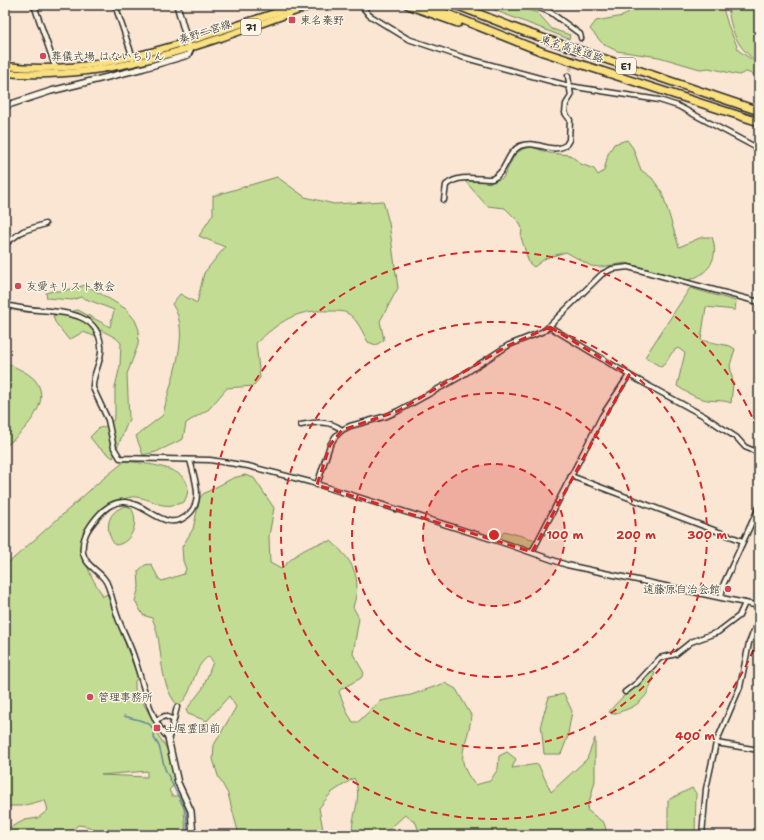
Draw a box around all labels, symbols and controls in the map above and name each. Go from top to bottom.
place label: 東名秦野 [300,13,344,28]
marker: 東名秦野 [287,15,297,25]
street label: 秦野二宮線 [177,16,233,48]
road number: 71 [241,19,261,35]
street label: 東名高速道路 [538,32,606,66]
place label: 葬儀式場 はないちりん [51,49,165,64]
marker: 葬儀式場 はないちりん [38,51,48,61]
road number: E1 [616,58,636,74]
place label: 友愛キリスト教会 [26,279,115,294]
marker: 友愛キリスト教会 [13,281,23,291]
text: 100 m [547,527,584,543]
text: 200 m [616,527,656,543]
text: 300 m [687,527,727,543]
centre of rings [487,528,501,542]
place label: 遠藤原自治会館 [643,582,720,597]
marker: 遠藤原自治会館 [723,584,733,594]
place label: 管理事務所 [98,690,153,705]
marker: 管理事務所 [85,692,95,702]
place label: 土屋霊園前 [165,721,220,736]
marker: 土屋霊園前 [152,723,162,733]
text: 400 m [675,728,715,744]

